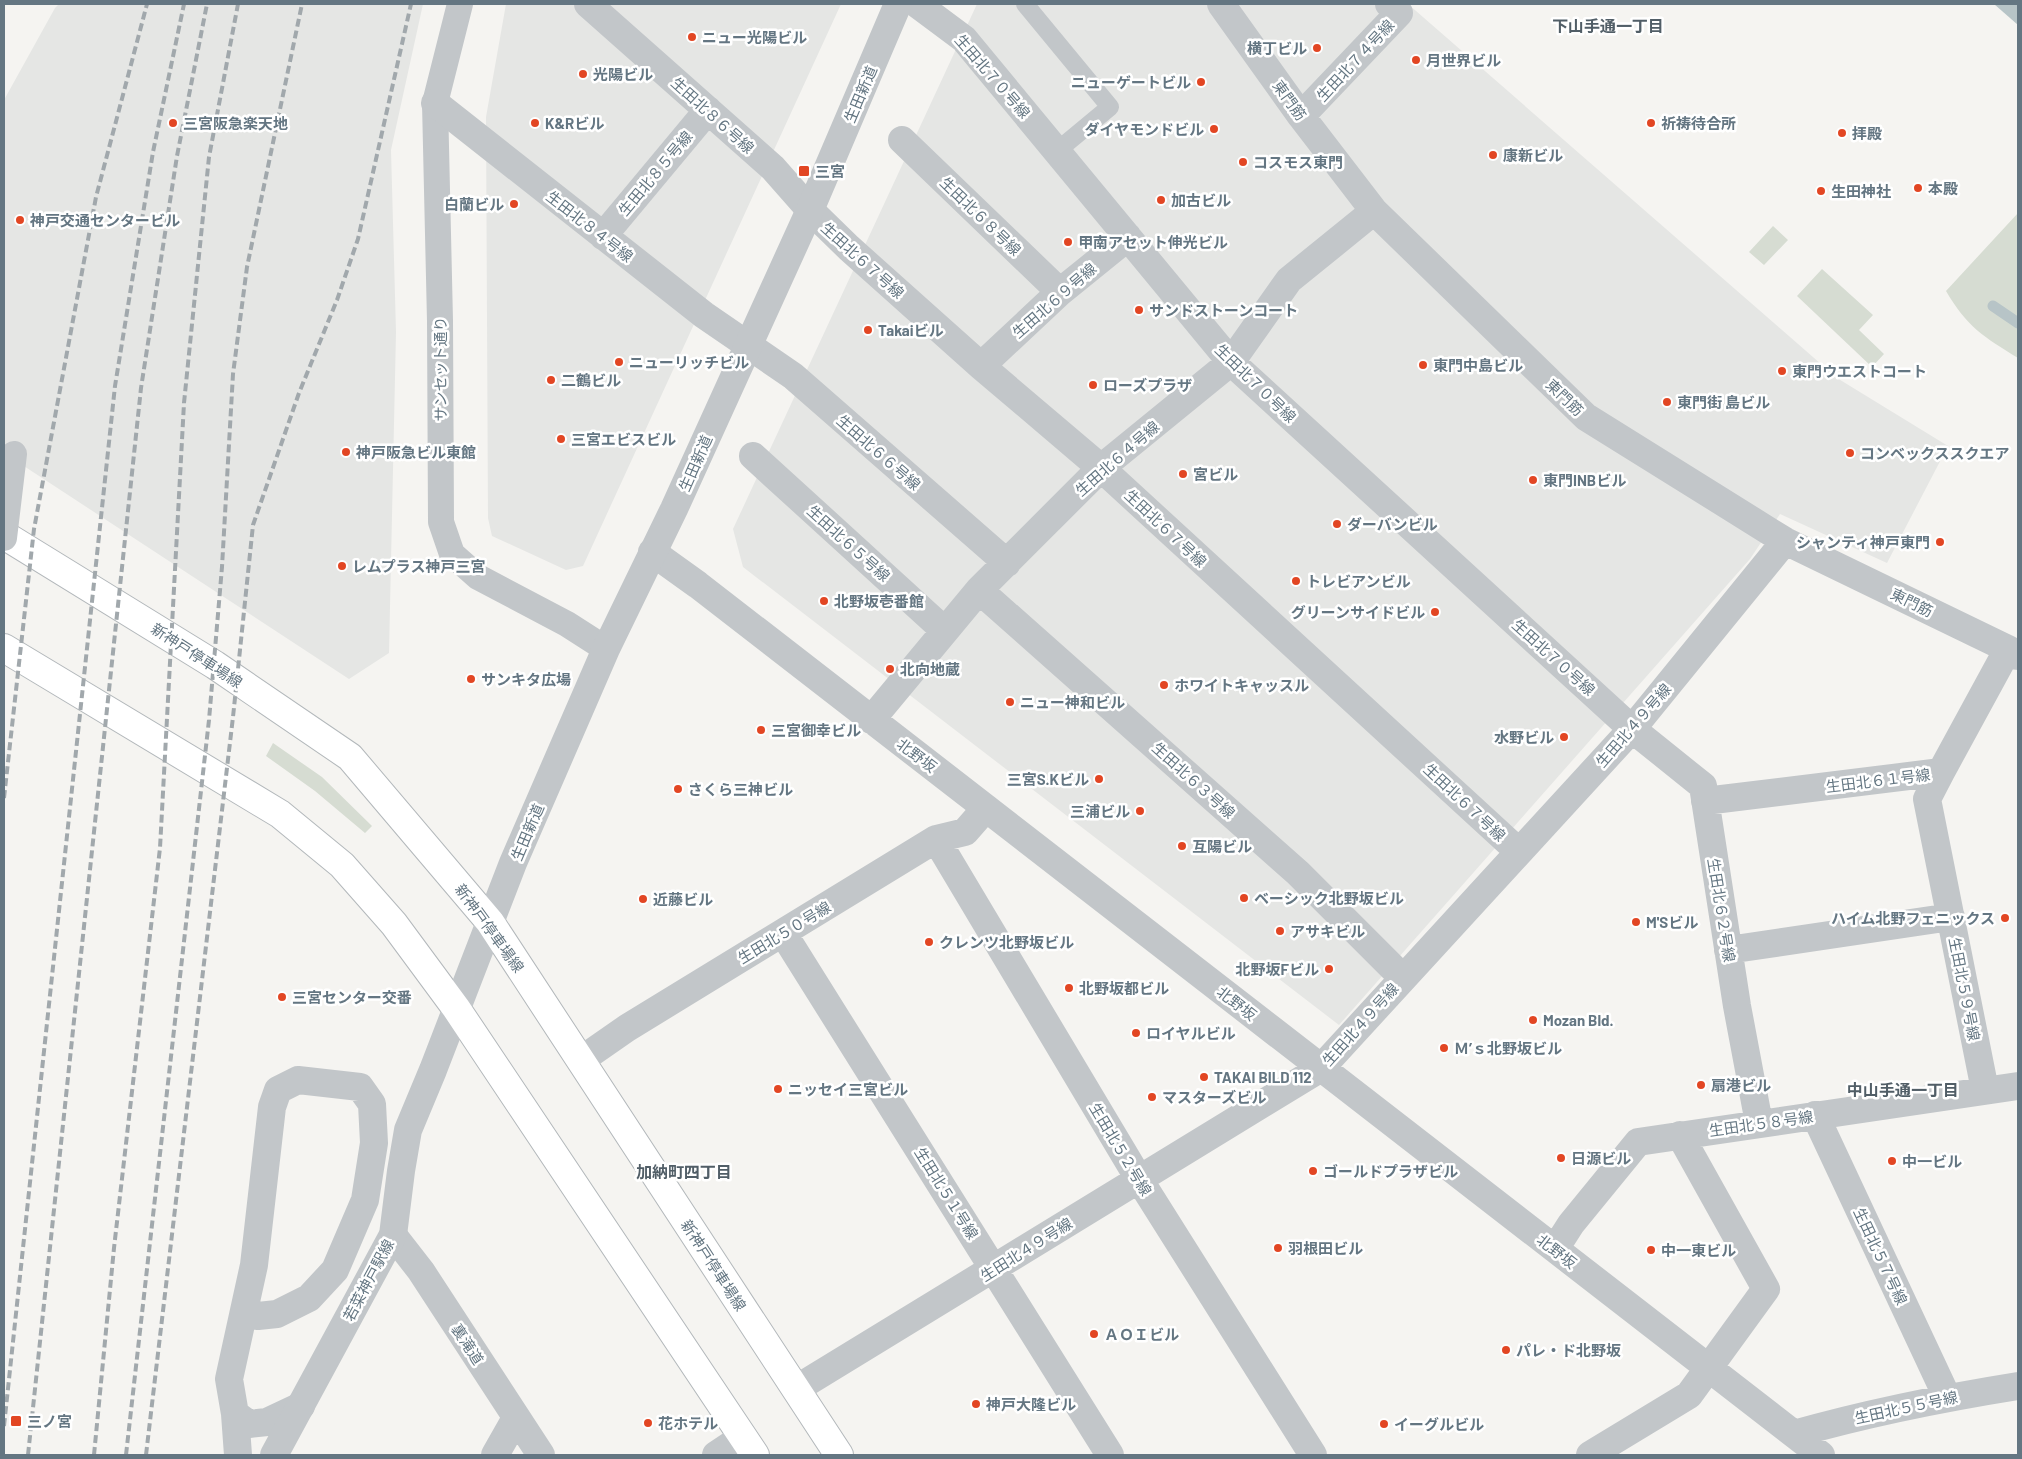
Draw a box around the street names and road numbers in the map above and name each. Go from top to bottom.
street label: 生田北７４号線 [1313,15,1397,105]
street label: 生田北７０号線 [952,30,1034,122]
street label: 生田新道 [840,63,880,125]
street label: 生田北８６号線 [668,73,758,157]
street label: 東門筋 [1269,77,1311,123]
street label: 生田北８５号線 [614,127,696,219]
street label: 生田北６８号線 [937,173,1025,259]
street label: 生田北８４号線 [543,187,637,265]
street label: 生田北６７号線 [818,218,908,302]
street label: 生田北６９号線 [1008,259,1100,341]
street label: サンセット通り [431,316,449,422]
street label: 生田北７０号線 [1212,340,1300,426]
street label: 東門筋 [1543,375,1587,419]
street label: 生田北６６号線 [833,411,925,493]
street label: 生田北６４号線 [1071,417,1163,499]
street label: 生田新道 [675,432,715,494]
street label: 生田北６７号線 [1121,486,1211,570]
street label: 生田北６５号線 [804,501,894,585]
street label: 東門筋 [1888,584,1936,620]
street label: 生田北７０号線 [1509,615,1599,699]
street label: 新神戸停車場線 [148,619,246,691]
street label: 生田北４９号線 [1592,679,1674,771]
street label: 北野坂 [894,734,940,776]
street label: 生田北６３号線 [1149,738,1239,822]
street label: 生田北６７号線 [1420,760,1510,844]
street label: 生田北６１号線 [1825,765,1931,795]
street label: 生田新道 [507,801,547,863]
street label: 生田北６２号線 [1705,857,1739,963]
street label: 新神戸停車場線 [452,880,528,976]
street label: 生田北５０号線 [734,897,834,967]
street label: 生田北５９号線 [1946,936,1984,1042]
street label: 生田北４９号線 [1318,979,1402,1069]
street label: 北野坂 [1214,982,1260,1024]
street label: 生田北５２号線 [1086,1099,1156,1199]
street label: 生田北５８号線 [1708,1107,1814,1139]
street label: 生田北５１号線 [912,1144,982,1242]
street label: 生田北５７号線 [1851,1205,1911,1307]
street label: 生田北４９号線 [977,1214,1075,1284]
street label: 新神戸停車場線 [678,1216,750,1314]
street label: 北野坂 [1534,1230,1580,1272]
street label: 若菜神戸駅線 [339,1236,397,1324]
street label: 裏滝道 [448,1320,488,1368]
street label: 生田北５５号線 [1853,1387,1959,1427]

